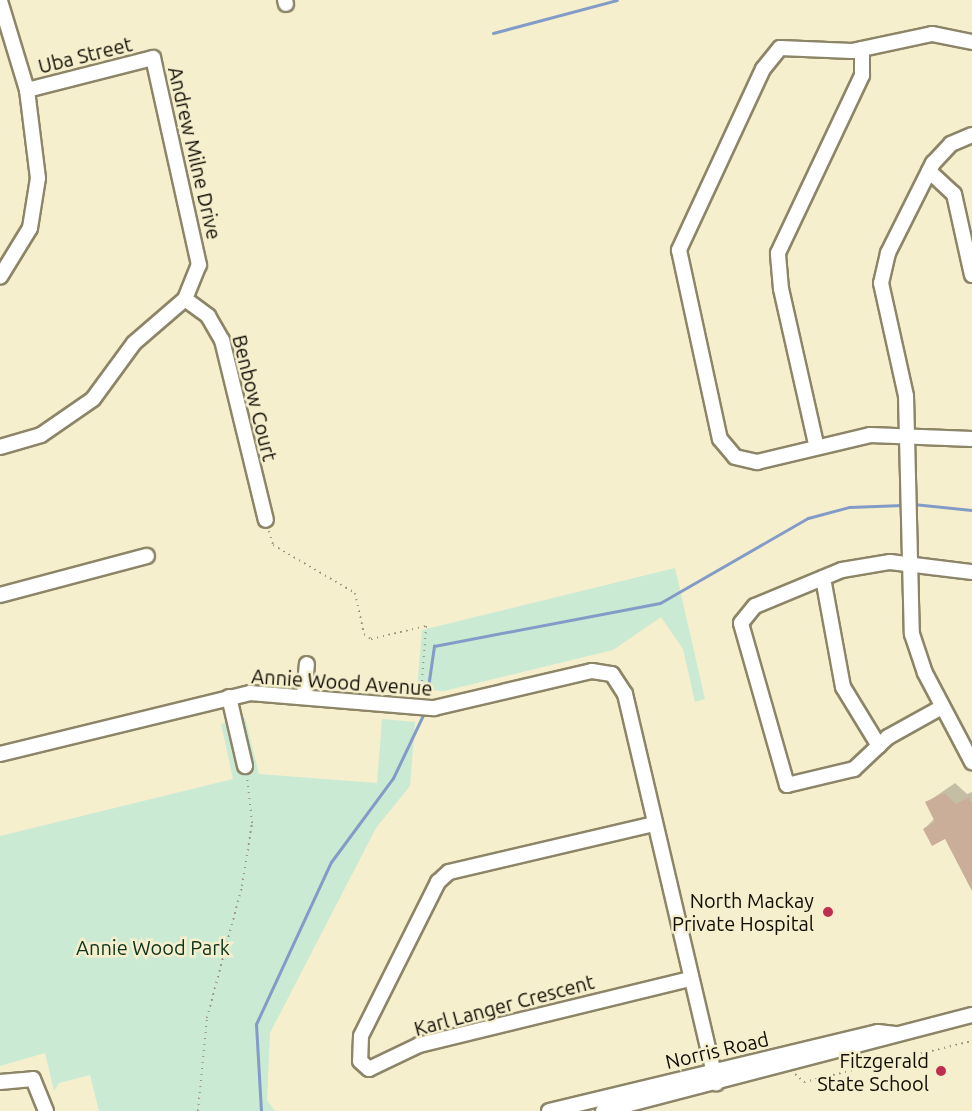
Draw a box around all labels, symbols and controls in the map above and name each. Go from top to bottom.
street label: Uba Street [35,32,135,78]
street label: Andrew Milne Drive [163,64,227,242]
street label: Benbow Court [228,332,282,464]
street label: Annie Wood Avenue [251,664,433,700]
place label: North Mackay Private Hospital [672,888,814,935]
marker: North Mackay Private Hospital [819,903,837,921]
park label: Annie Wood Park [76,935,230,959]
street label: Karl Langer Crescent [411,969,597,1041]
street label: Norris Road [663,1026,771,1074]
place label: Fitzgerald State School [817,1048,929,1095]
marker: Fitzgerald State School [934,1064,948,1078]

